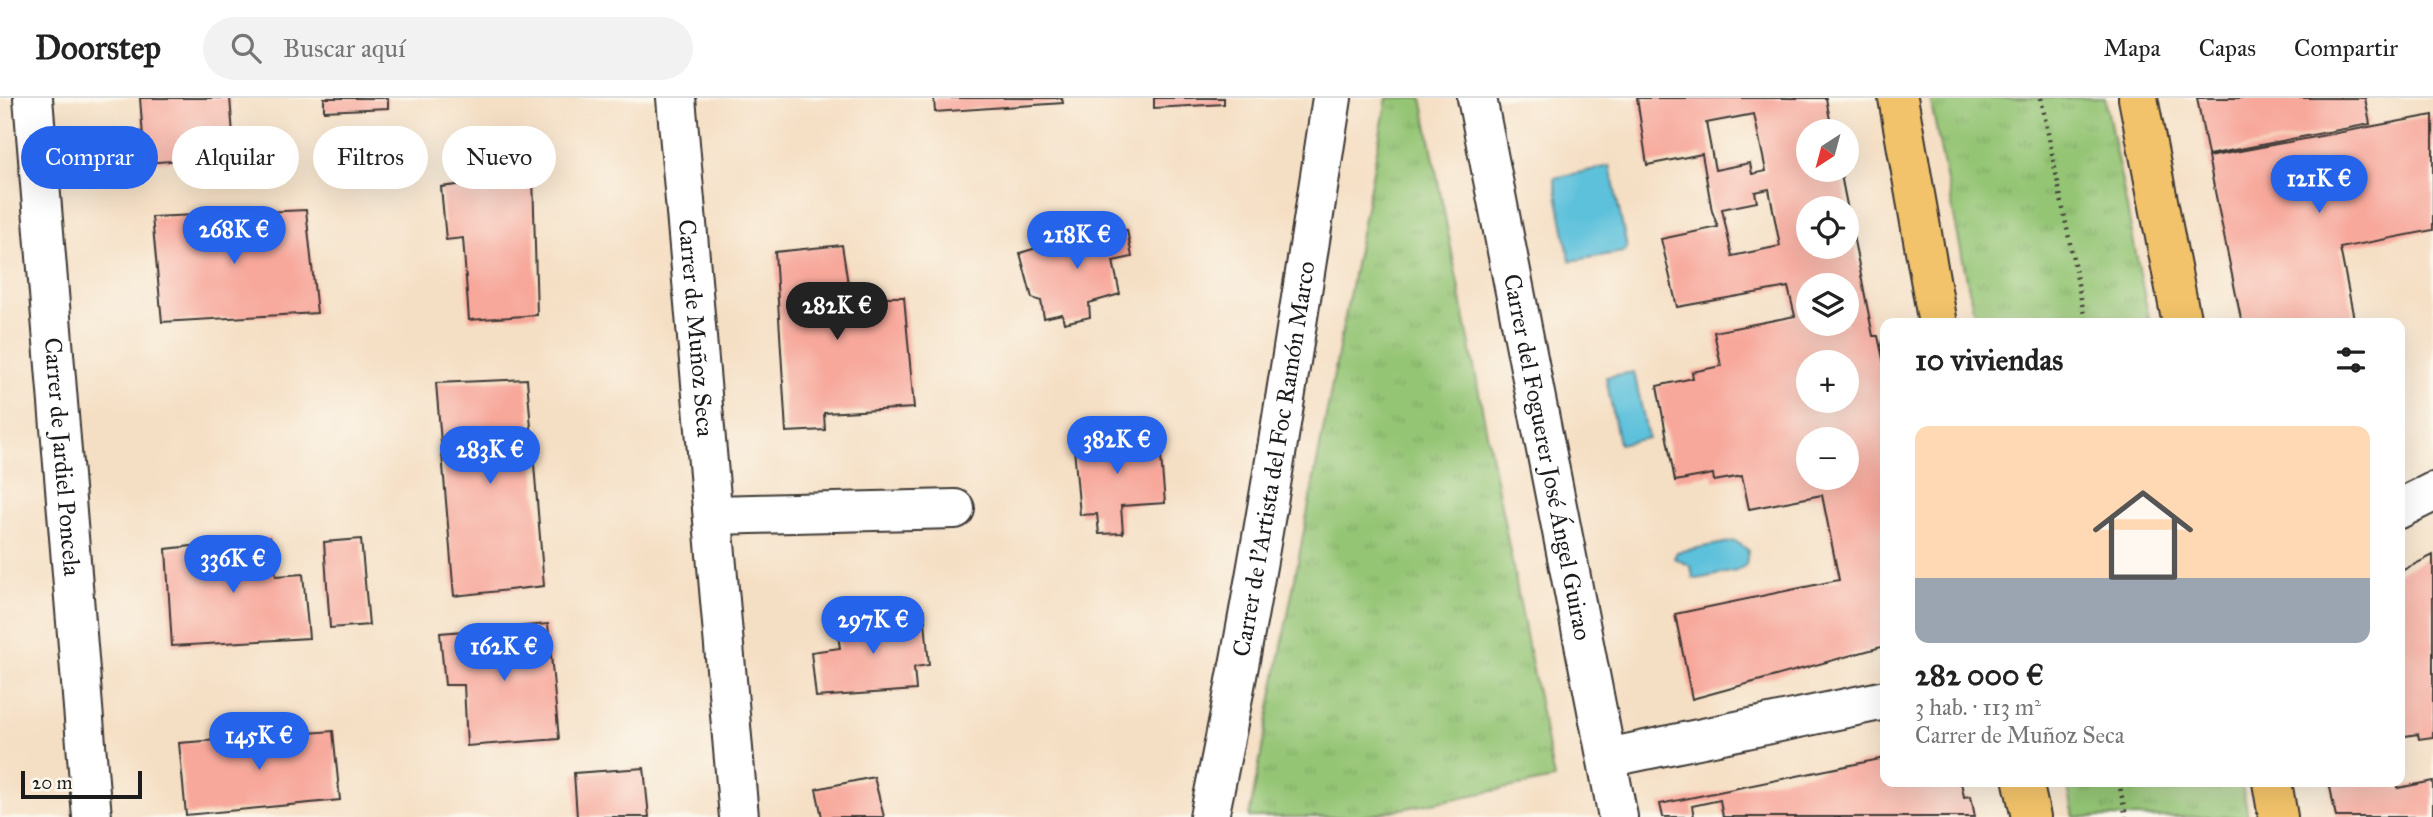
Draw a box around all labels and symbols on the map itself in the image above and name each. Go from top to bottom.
north arrow [1796,119,1858,182]
pin: 121K € [2262,156,2376,215]
pin: 268K € [177,206,291,266]
pin: 218K € [1020,212,1134,271]
street label: Carrer de Muñoz Seca [672,218,721,439]
street label: Carrer de l'Artista del Foc Ramón Marco [1226,259,1322,659]
street label: Carrer del Foguerer José Ángel Guirao [1497,271,1598,643]
pin: 282K € [780,282,894,342]
street label: Carrer de Jardiel Poncela [38,336,87,578]
pin: 382K € [1060,416,1174,476]
pin: 283K € [433,426,547,486]
pin: 336K € [176,536,290,595]
pin: 297K € [816,596,930,656]
pin: 162K € [447,624,561,683]
pin: 145K € [202,712,316,772]
scale bar [21,768,142,800]

